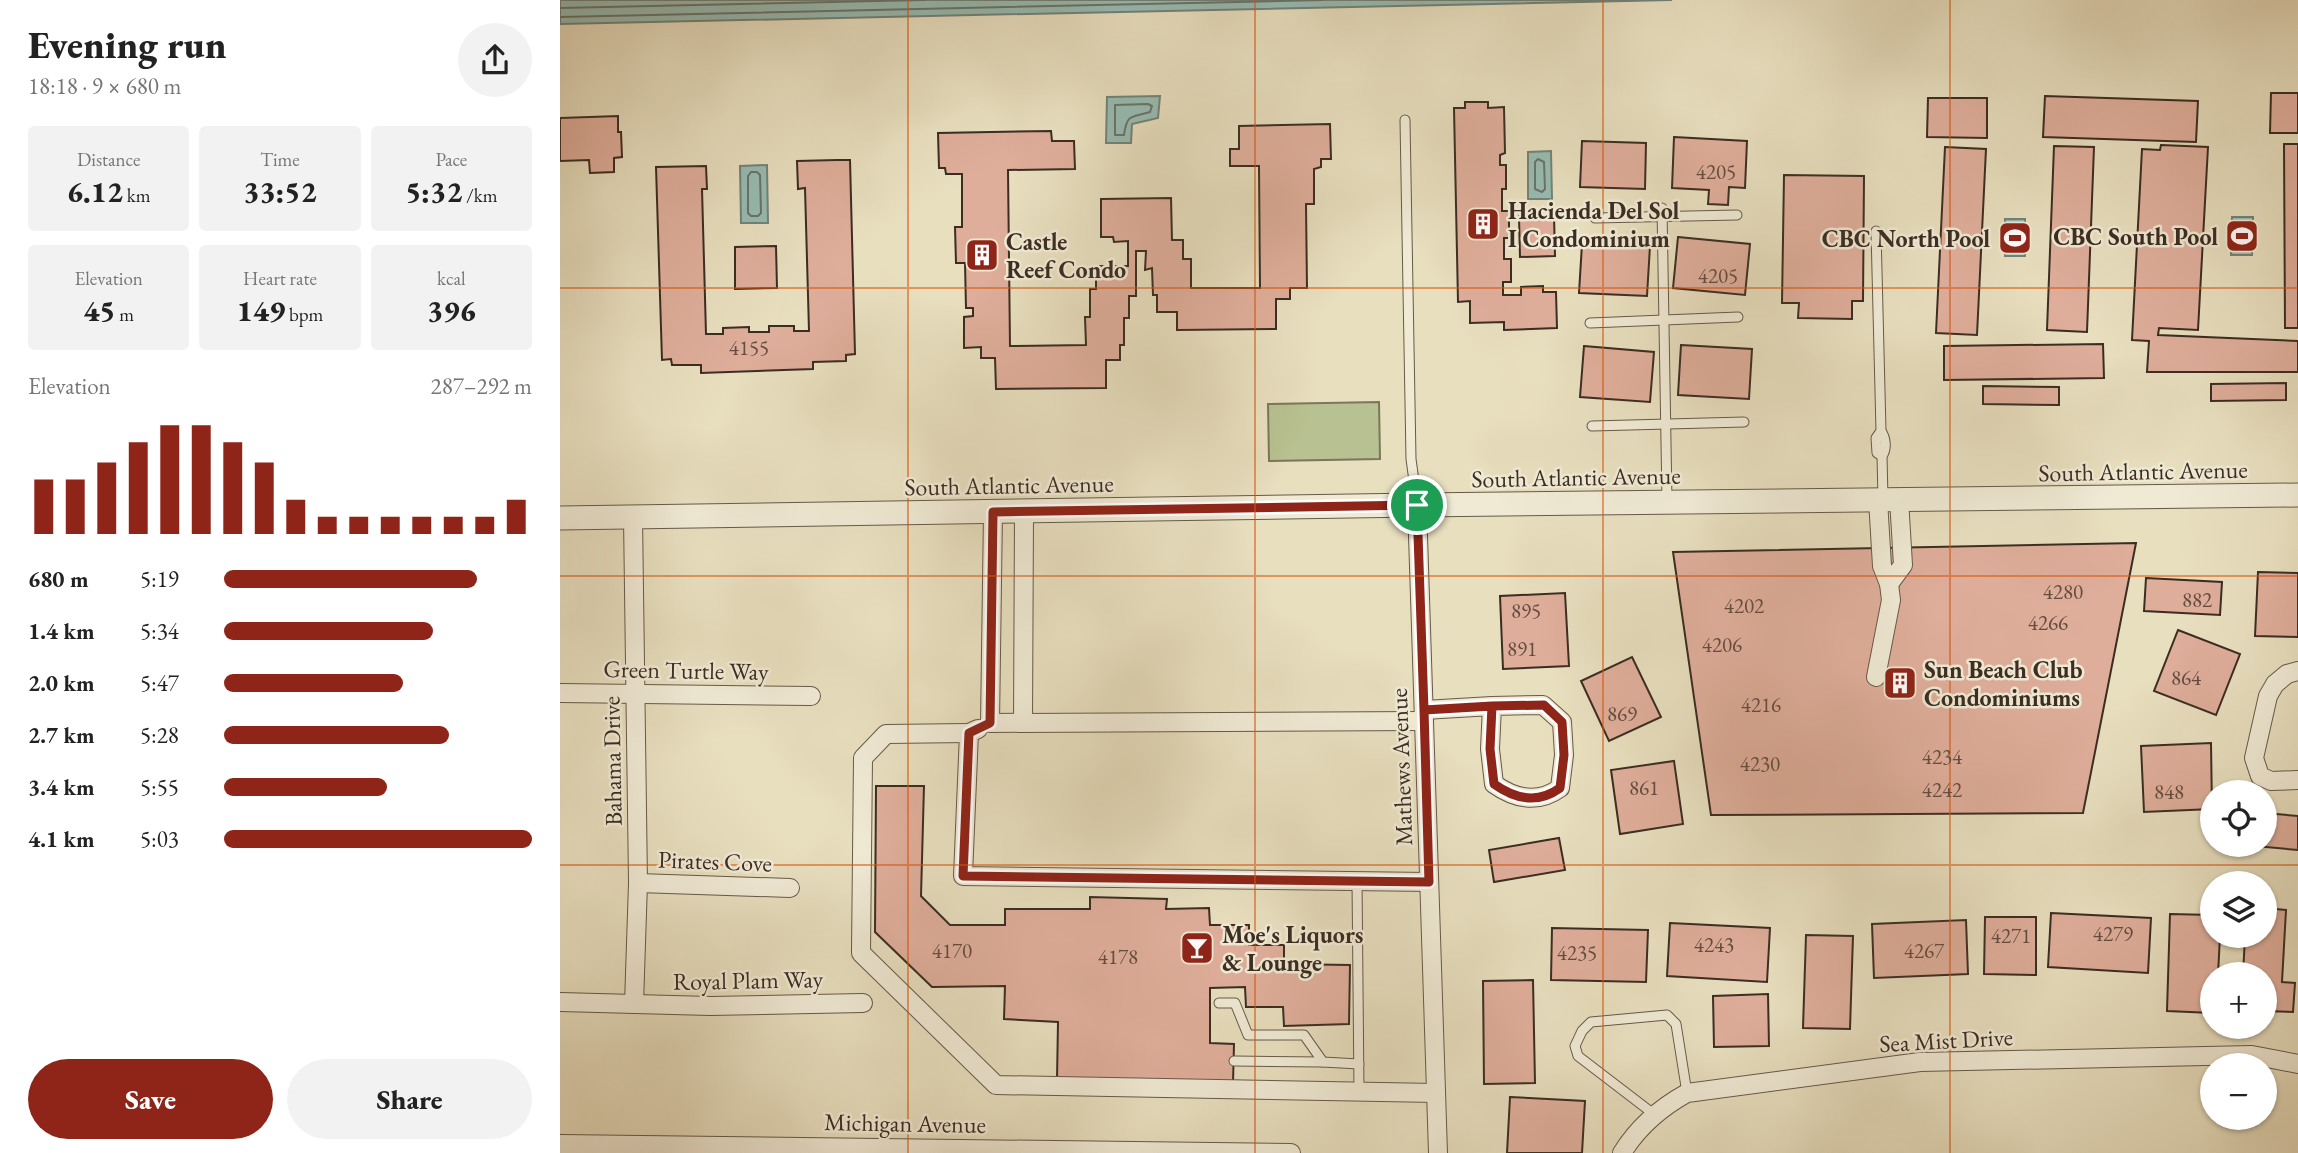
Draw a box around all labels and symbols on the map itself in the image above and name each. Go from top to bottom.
house number: 4205 [1696,158,1736,185]
place label: Hacienda Del Sol I Condominium [1508,195,1680,254]
building icon: Hacienda Del Sol I Condominium [1464,205,1502,243]
sports icon: CBC South Pool [2223,217,2261,255]
sports icon: CBC North Pool [1996,219,2034,257]
place label: CBC South Pool [2053,221,2218,252]
place label: CBC North Pool [1822,223,1990,254]
place label: Castle Reef Condo [1006,226,1126,285]
building icon: Castle Reef Condo [963,236,1001,274]
house number: 4205 [1698,262,1738,289]
house number: 4155 [729,334,769,361]
street label: South Atlantic Avenue [2038,454,2248,488]
street label: South Atlantic Avenue [1471,460,1681,494]
street label: South Atlantic Avenue [904,468,1114,502]
pin [1387,475,1447,535]
house number: 4280 [2043,578,2083,605]
house number: 882 [2182,586,2212,613]
house number: 4202 [1724,592,1764,619]
house number: 895 [1511,597,1541,624]
house number: 4266 [2028,609,2068,636]
house number: 4206 [1702,631,1742,658]
house number: 891 [1507,635,1537,662]
street label: Green Turtle Way [603,653,769,687]
place label: Sun Beach Club Condominiums [1924,654,2083,713]
building icon: Sun Beach Club Condominiums [1881,664,1919,702]
house number: 864 [2171,664,2202,691]
street label: Mathews Avenue [1383,688,1419,846]
house number: 4216 [1741,691,1781,718]
street label: Bahama Drive [595,696,629,826]
house number: 869 [1607,700,1637,727]
house number: 4234 [1922,743,1963,770]
house number: 4230 [1740,750,1780,777]
house number: 861 [1629,774,1659,801]
house number: 4242 [1922,776,1962,803]
house number: 848 [2154,778,2184,805]
street label: Pirates Cove [657,844,773,878]
place label: Moe's Liquors & Lounge [1222,919,1364,979]
house number: 4279 [2093,920,2133,947]
house number: 4271 [1991,922,2031,949]
bar icon: Moe's Liquors & Lounge [1178,929,1216,967]
house number: 4243 [1694,931,1734,958]
house number: 4170 [932,937,972,964]
house number: 4267 [1904,937,1945,964]
house number: 4235 [1557,939,1597,966]
house number: 4178 [1098,943,1138,970]
street label: Royal Plam Way [673,963,824,997]
street label: Sea Mist Drive [1878,1021,2014,1059]
street label: Michigan Avenue [824,1106,986,1140]

